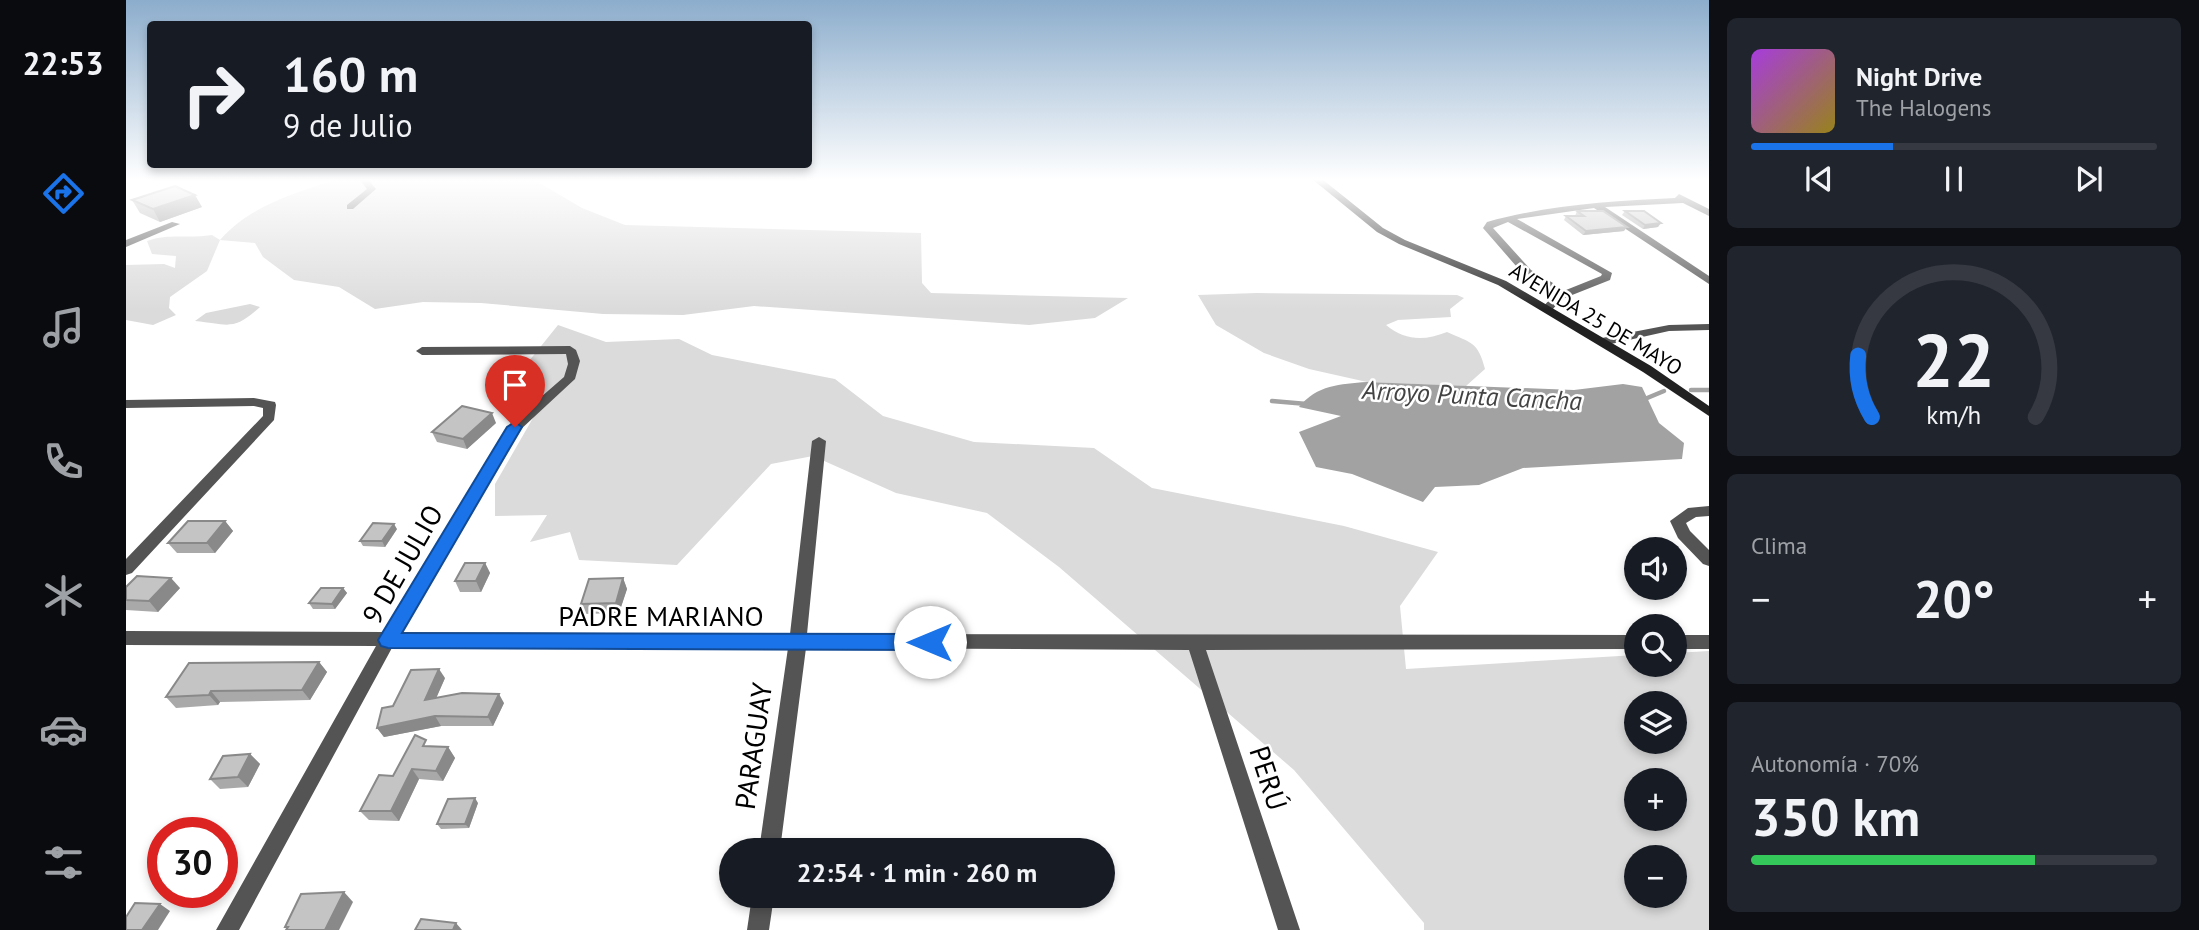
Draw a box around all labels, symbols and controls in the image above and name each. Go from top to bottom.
text: 22:53 [22,42,104,84]
text: 160 m [283,42,418,106]
icon: right [168,49,259,140]
text: Night Drive [1856,60,1982,93]
text: The Halogens [1856,93,1991,122]
text: 9 de Julio [283,104,413,146]
icon: previous [1800,160,1838,198]
icon: pause [1935,160,1973,198]
icon: next [2070,160,2108,198]
icon: directions [39,169,88,218]
street label: AVENIDA 25 DE MAYO [1505,257,1687,381]
icon: music [39,303,88,352]
text: 22 [1913,313,1995,407]
pin [485,355,545,427]
icon: arrive [496,366,534,404]
water label: Arroyo Punta Cancha [1360,373,1583,417]
text: km/h [1927,399,1981,431]
icon: phone [39,437,88,486]
street label: 9 DE JULIO [353,498,451,630]
text: Clima [1751,531,1807,560]
map controls [1624,537,1687,908]
button: sound [1624,537,1687,600]
text: 20° [1913,565,1995,632]
icon: climate [39,571,88,620]
text: − [1751,574,1770,623]
text: + [2138,574,2157,623]
street label: PADRE MARIANO [558,597,764,634]
position arrow [893,605,967,679]
button: search [1624,614,1687,677]
street label: PARAGUAY [726,680,780,812]
button: layers [1624,691,1687,754]
icon: car [39,705,88,754]
street label: PERÚ [1241,741,1297,815]
text: Autonomía · 70% [1751,749,1919,778]
button: + [1624,768,1687,831]
text: 350 km [1751,783,1920,850]
speed limit sign: 30 [147,817,238,908]
icon: filters [39,838,88,887]
button: − [1624,845,1687,908]
text: 22:54 · 1 min · 260 m [797,856,1037,889]

